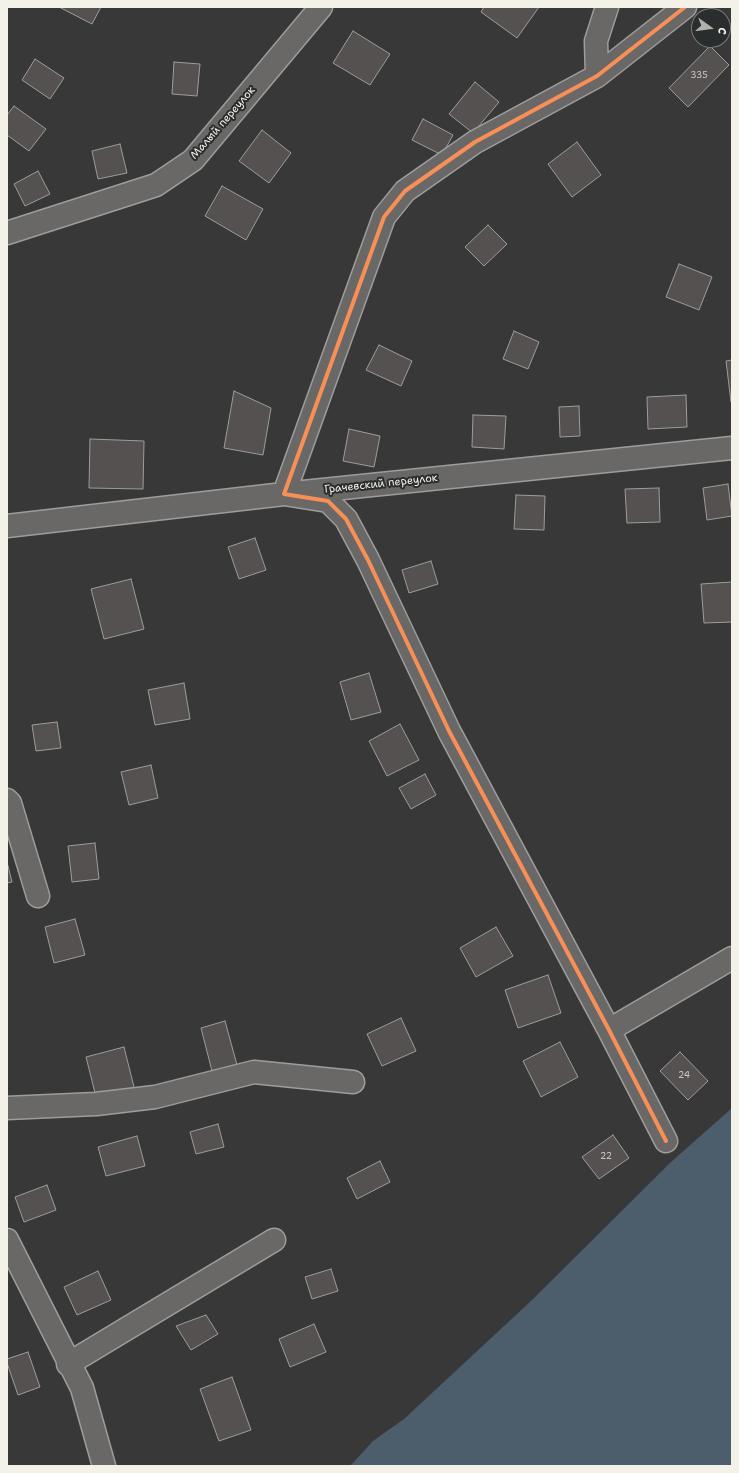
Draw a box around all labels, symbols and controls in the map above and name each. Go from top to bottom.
north arrow [691,8,731,48]
text: С [714,26,730,36]
house number: 335 [690,71,708,81]
street label: Малый переулок [188,84,258,162]
street label: Грачевский переулок [324,471,438,497]
house number: 24 [678,1071,690,1081]
house number: 22 [600,1152,612,1162]

